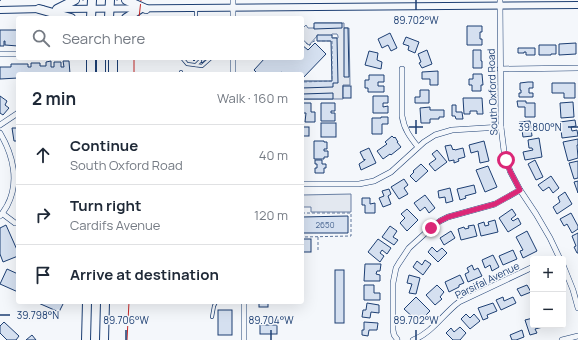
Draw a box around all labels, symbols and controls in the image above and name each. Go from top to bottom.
text: 89.702°W [393,13,439,27]
search box [16,16,304,60]
icon: search [30,27,52,49]
text: Search here [62,28,145,49]
street label: South Oxford Road [483,48,501,136]
text: 2 min [32,87,76,110]
text: Walk · 160 m [217,89,288,107]
text: 39.800°N [518,120,562,134]
text: Continue [70,135,138,156]
icon: ahead [32,144,54,166]
text: 40 m [259,146,288,164]
route start [497,151,515,169]
text: South Oxford Road [70,156,183,174]
text: Turn right [70,195,141,216]
icon: right [32,204,54,226]
text: 120 m [254,206,288,224]
text: Cardifs Avenue [70,216,160,234]
house number: 2650 [315,219,335,230]
route end [422,219,440,237]
map controls [530,256,566,328]
button: + [530,256,566,292]
street label: Parsifal Avenue [453,258,522,302]
icon: arrive [32,264,54,286]
text: Arrive at destination [70,264,219,285]
button: − [530,292,566,328]
text: 39.798°N [17,308,59,322]
text: 89.706°W [103,313,149,327]
text: 89.704°W [248,313,294,327]
text: 89.702°W [393,313,439,327]

